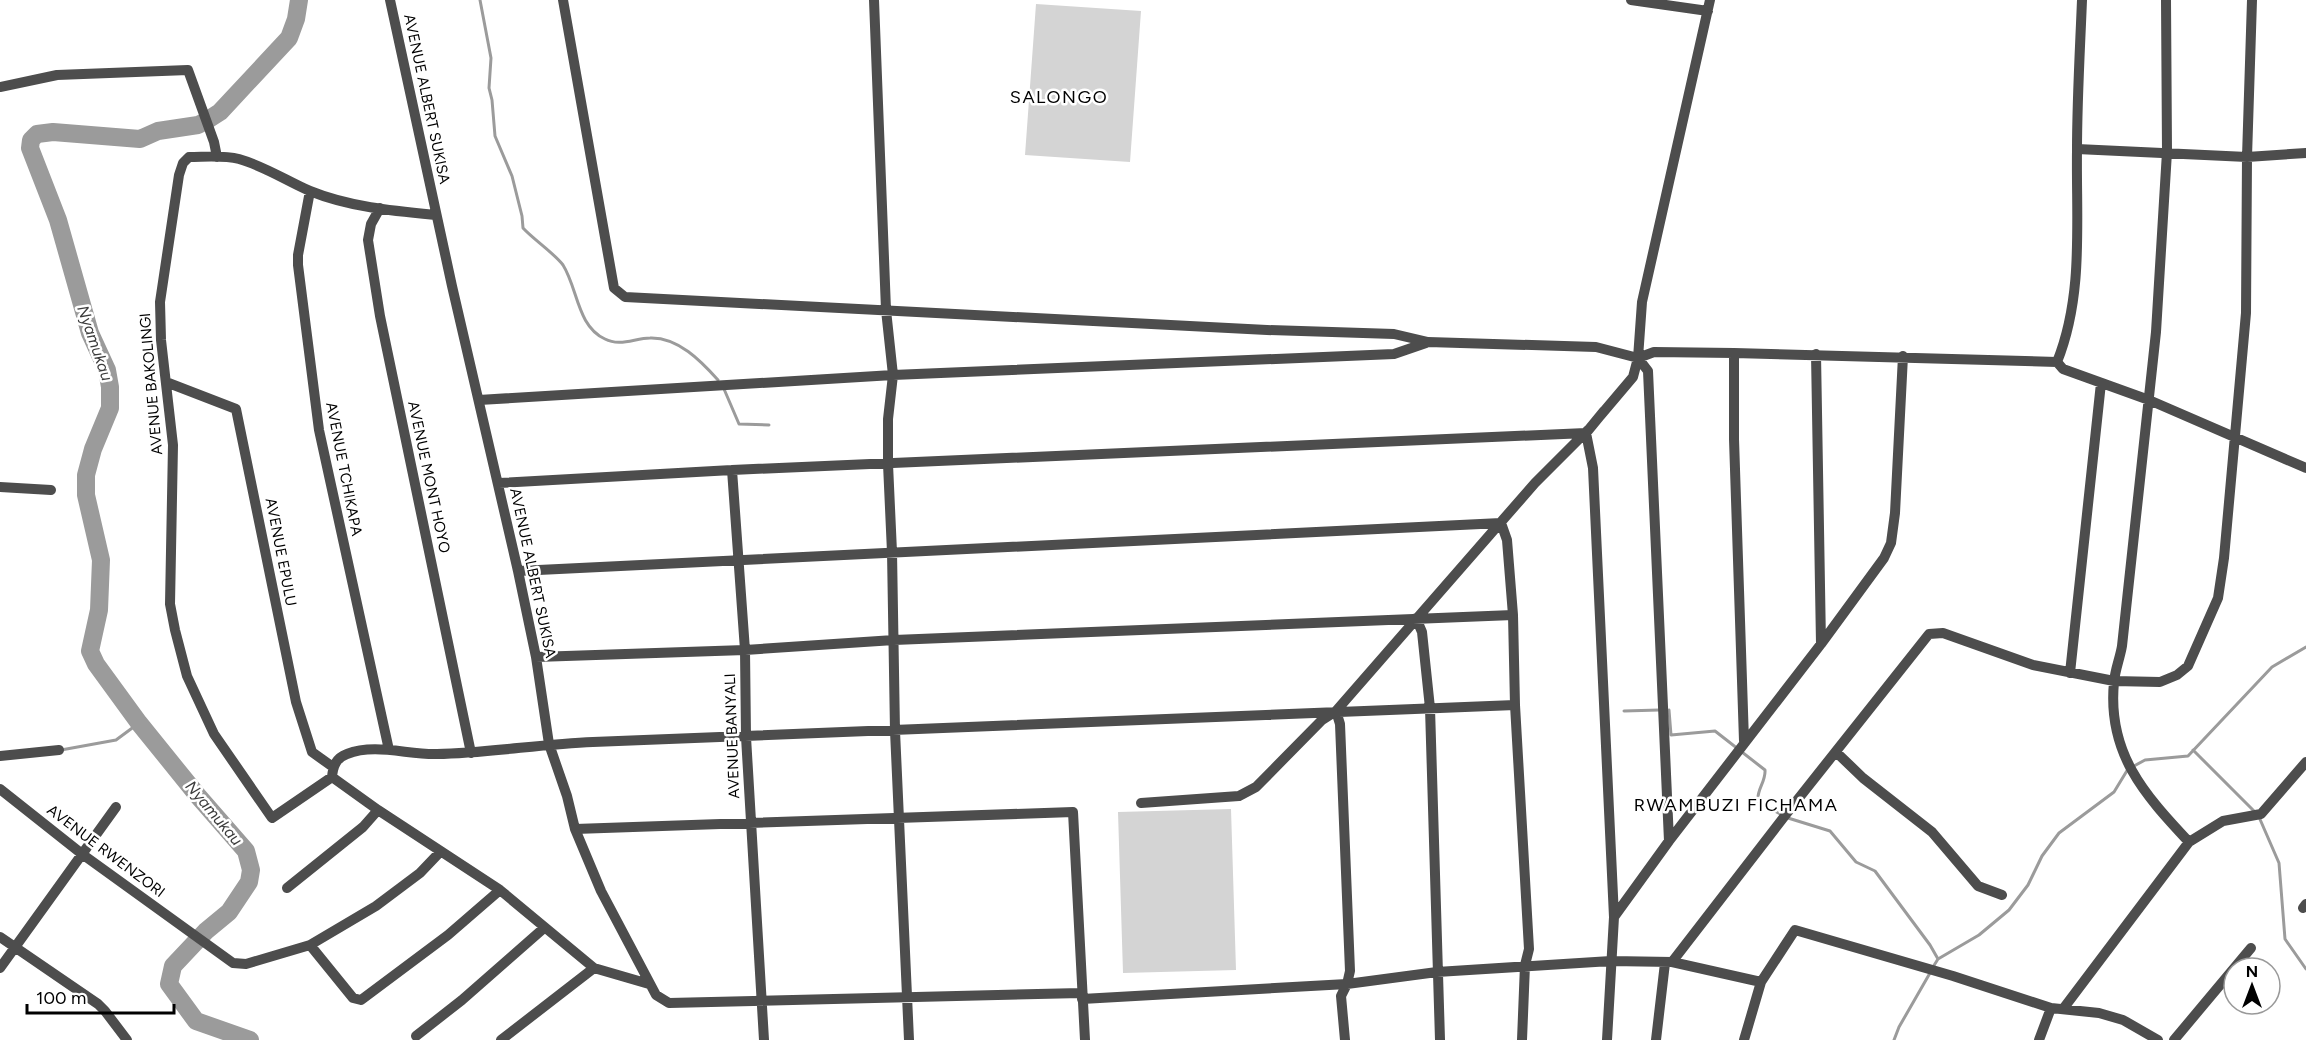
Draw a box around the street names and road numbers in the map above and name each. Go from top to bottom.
street label: AVENUE ALBERT SUKISA [400,12,454,186]
street label: AVENUE BAKOLINGI [136,312,166,456]
street label: AVENUE MONT HOYO [404,399,454,555]
street label: AVENUE TCHIKAPA [322,400,366,538]
street label: AVENUE ALBERT SUKISA [506,486,560,660]
street label: AVENUE EPULU [262,496,300,608]
street label: AVENUE BANYALI [721,673,743,799]
street label: AVENUE RWENZORI [44,801,168,901]

